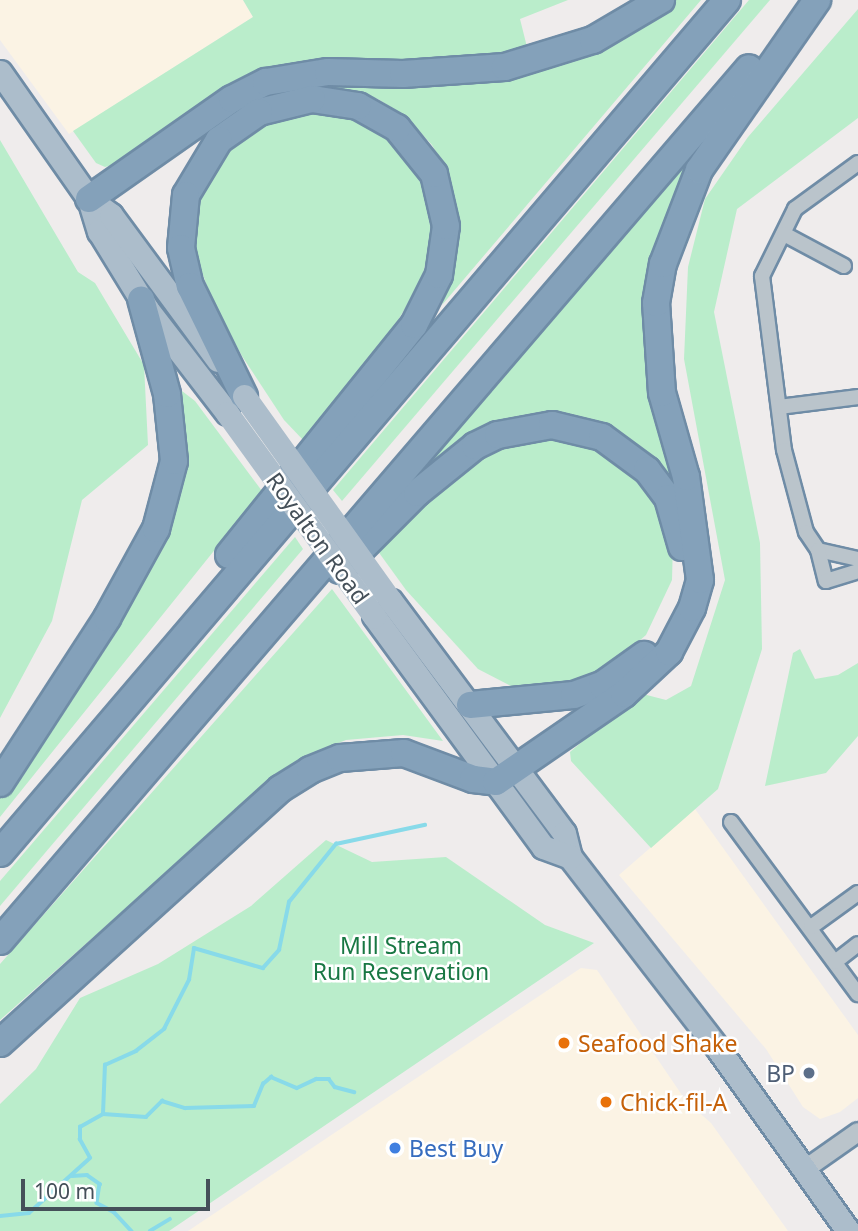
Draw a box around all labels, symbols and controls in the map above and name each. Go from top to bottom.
street label: Royalton Road [261,467,375,609]
park label: Mill Stream Run Reservation [313,931,489,985]
place label: Seafood Shake [578,1029,737,1057]
marker: Seafood Shake [556,1035,572,1051]
place label: BP [766,1059,795,1087]
marker: BP [801,1065,817,1081]
place label: Chick-fil-A [620,1088,727,1116]
marker: Chick-fil-A [598,1094,614,1110]
place label: Best Buy [409,1134,503,1162]
marker: Best Buy [387,1140,403,1156]
scale bar [24,1164,214,1208]
text: 100 m [34,1177,95,1205]

